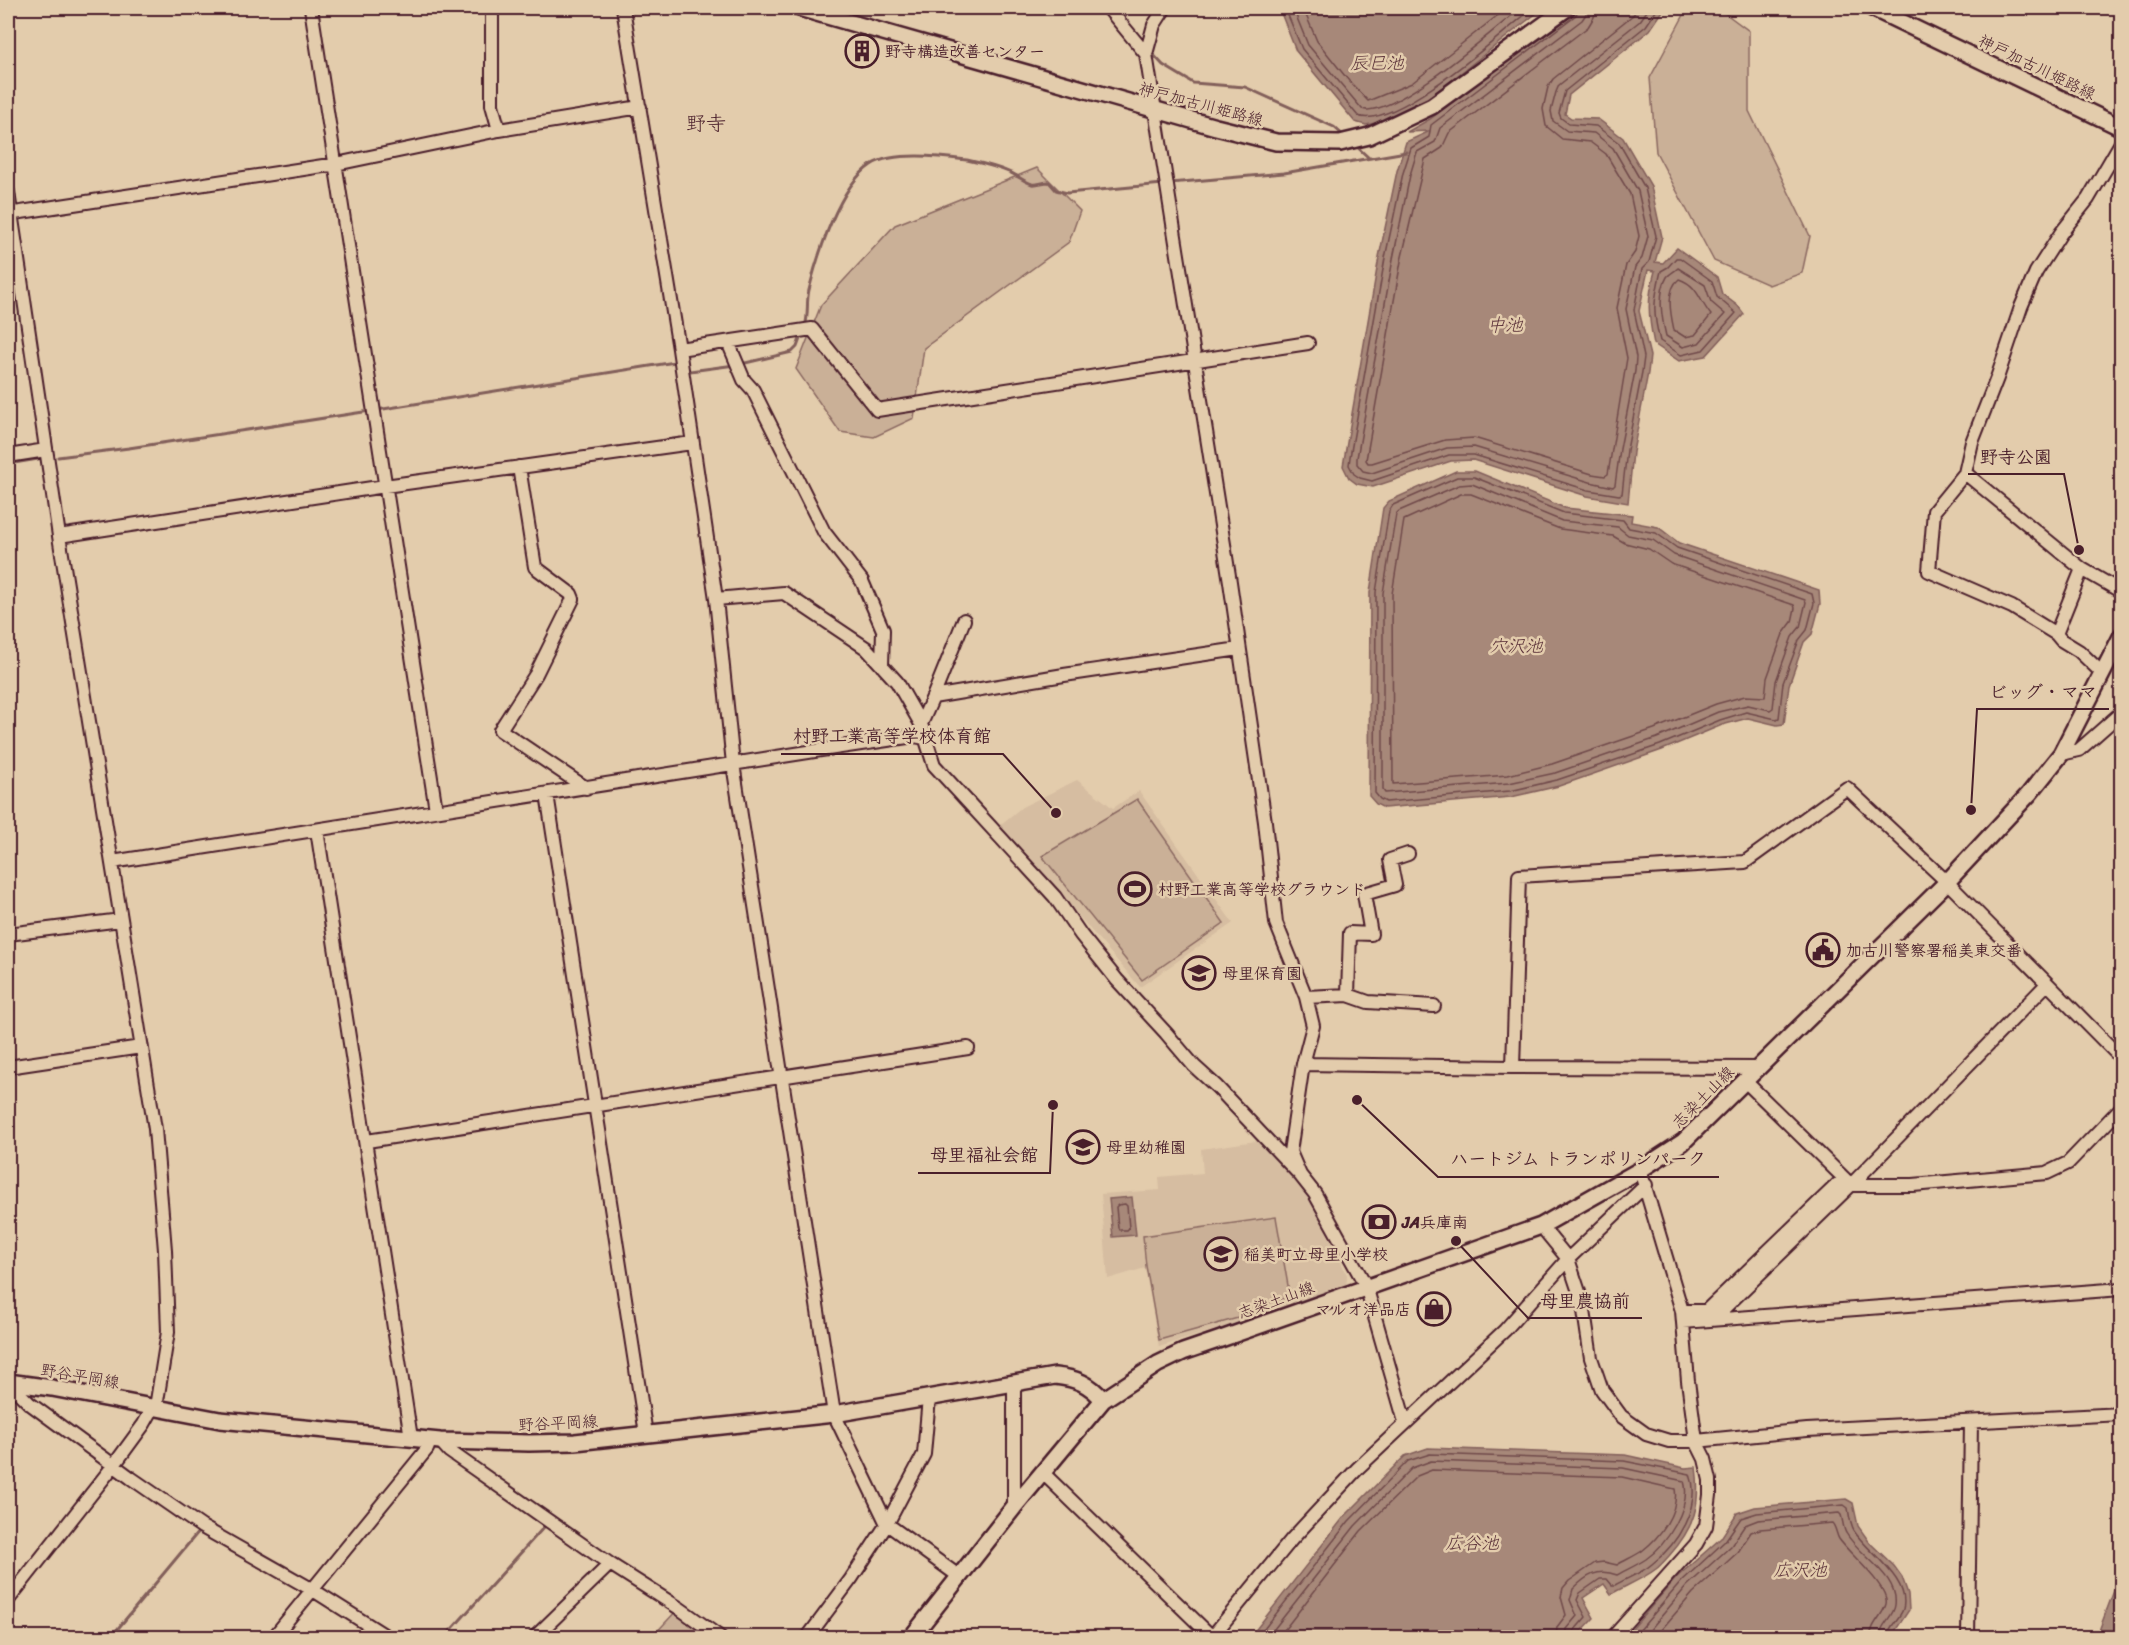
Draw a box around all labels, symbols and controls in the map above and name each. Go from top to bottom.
street label: 神戸加古川姫路線 [1973,26,2101,108]
building icon: 野寺構造改善センター [844,33,880,69]
place label: 野寺構造改善センター [885,37,1045,66]
water label: 辰巳池 [1350,47,1405,79]
street label: 神戸加古川姫路線 [1135,73,1267,135]
district label: 野寺 [686,106,726,141]
water label: 中池 [1487,309,1524,341]
callout: 野寺公園 [1968,438,2064,474]
text: 野寺公園 [1980,441,2052,473]
water label: 穴沢池 [1489,630,1544,662]
callout: ビッグ・ママ [1977,673,2109,709]
text: ビッグ・ママ [1989,676,2097,708]
callout: 村野工業高等学校体育館 [781,718,1003,754]
text: 村野工業高等学校体育館 [793,720,991,752]
sports icon: 村野工業高等学校グラウンド [1117,871,1153,907]
place label: 村野工業高等学校グラウンド [1158,875,1366,904]
public building icon: 加古川警察署稲美東交番 [1805,932,1841,968]
place label: 加古川警察署稲美東交番 [1846,936,2022,965]
school or university icon: 母里保育園 [1181,955,1217,991]
place label: 母里保育園 [1222,959,1302,988]
street label: 志染土山線 [1664,1058,1742,1136]
school or university icon: 母里幼稚園 [1065,1129,1101,1165]
place label: 母里幼稚園 [1106,1133,1186,1162]
callout: 母里福祉会館 [918,1137,1050,1173]
text: 母里福祉会館 [930,1139,1038,1171]
callout: ハートジム トランポリンパーク [1438,1141,1719,1177]
text: ハートジム トランポリンパーク [1450,1143,1706,1175]
bank icon: JA兵庫南 [1361,1204,1397,1240]
place label: JA兵庫南 [1401,1208,1468,1237]
school or university icon: 稲美町立母里小学校 [1203,1236,1239,1272]
place label: 稲美町立母里小学校 [1244,1240,1388,1269]
street label: 志染土山線 [1233,1273,1319,1327]
callout: 母里農協前 [1528,1282,1642,1318]
text: 母里農協前 [1540,1285,1630,1317]
shop icon: マルオ洋品店 [1416,1291,1452,1327]
place label: マルオ洋品店 [1315,1295,1411,1324]
street label: 野谷平岡線 [38,1355,122,1397]
street label: 野谷平岡線 [517,1406,599,1440]
water label: 広谷池 [1445,1527,1500,1559]
water label: 広沢池 [1773,1554,1828,1586]

